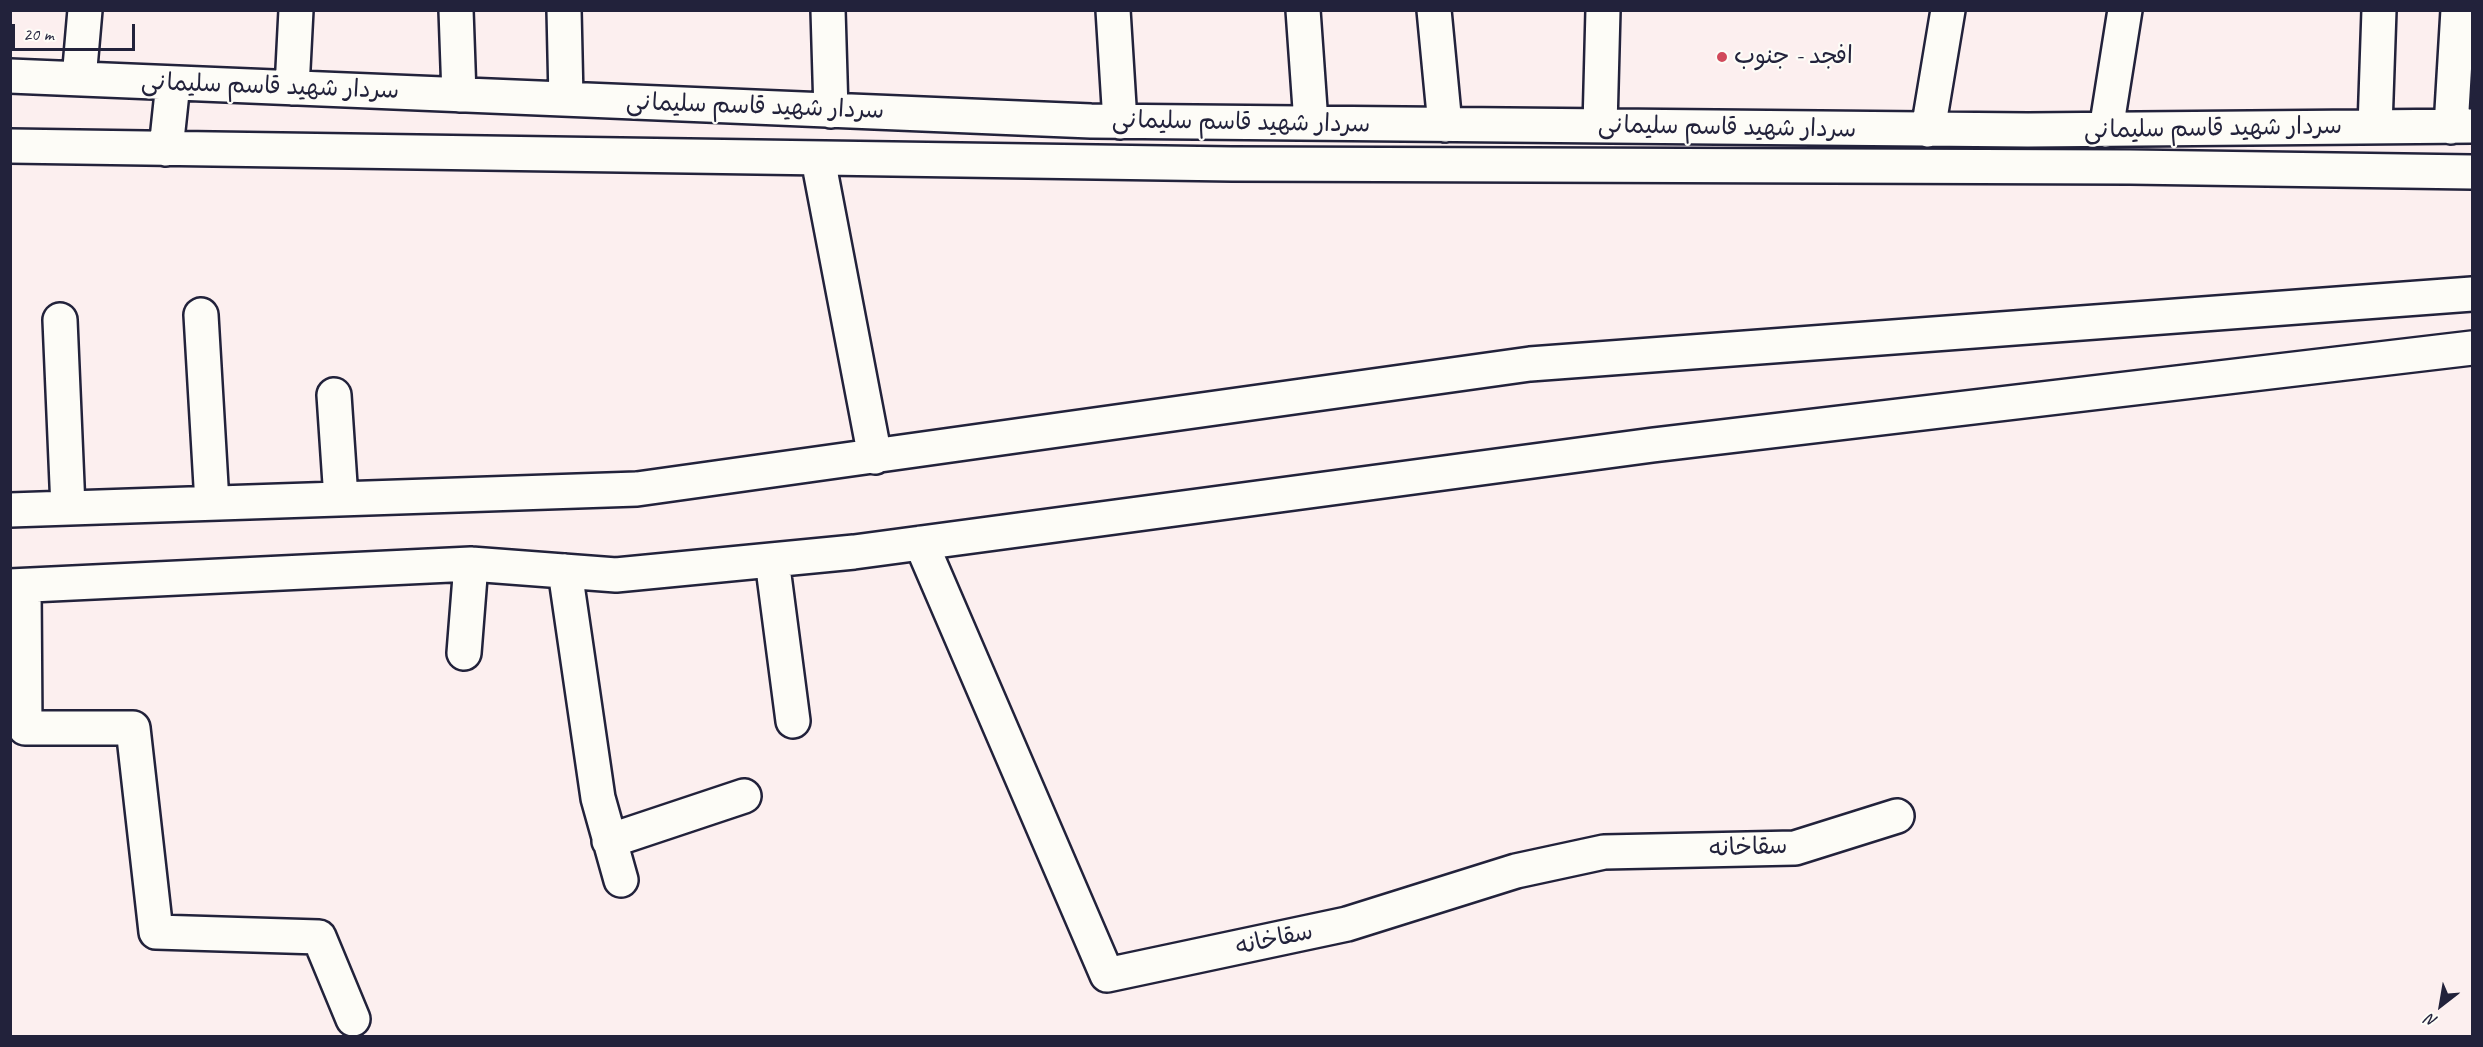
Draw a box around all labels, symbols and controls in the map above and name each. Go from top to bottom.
scale bar [15,12,138,50]
text: 20 m [23,23,54,45]
place label: افجد - جنوب [1734,43,1853,71]
marker: افجد - جنوب [1715,50,1729,64]
street label: سردار شهید قاسم سلیمانی [140,68,400,106]
street label: سردار شهید قاسم سلیمانی [625,88,885,126]
street label: سردار شهید قاسم سلیمانی [1112,106,1370,140]
street label: سردار شهید قاسم سلیمانی [1598,111,1856,145]
street label: سردار شهید قاسم سلیمانی [2084,112,2342,146]
street label: سقاخانه [1708,832,1788,864]
street label: سقاخانه [1232,918,1316,962]
north arrow [2411,975,2471,1035]
text: N [2422,1009,2441,1032]

